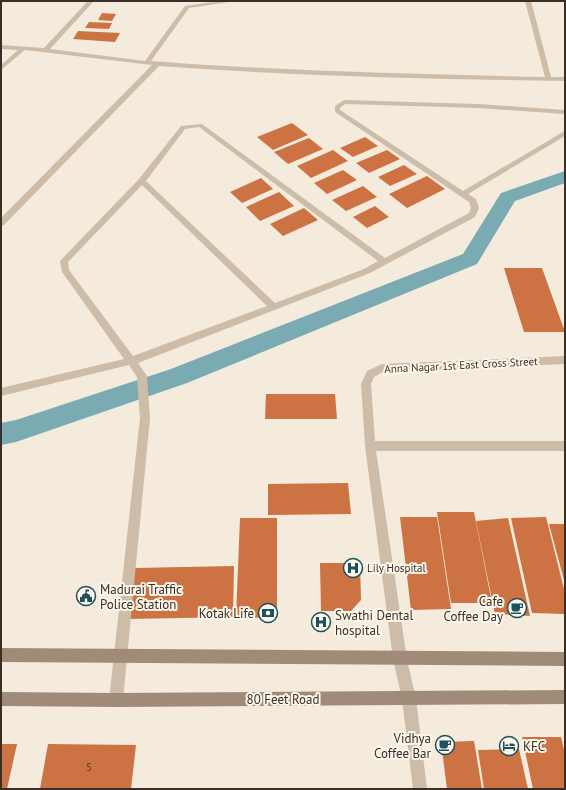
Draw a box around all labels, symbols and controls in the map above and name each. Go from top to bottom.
street label: Anna Nagar 1st East Cross Street [384,354,538,376]
hospital icon: Lily Hospital [342,557,364,579]
place label: Lily Hospital [367,561,427,575]
place label: Madurai Traffic Police Station [100,581,182,613]
public building icon: Madurai Traffic Police Station [75,585,97,607]
place label: Cafe Coffee Day [444,593,503,625]
cafe icon: Cafe Coffee Day [506,597,528,619]
bank icon: Kotak Life [257,602,279,624]
place label: Kotak Life [199,605,254,622]
place label: Swathi Dental hospital [335,607,413,639]
hospital icon: Swathi Dental hospital [310,611,332,633]
street label: 80 Feet Road [247,691,319,708]
place label: Vidhya Coffee Bar [374,730,432,762]
cafe icon: Vidhya Coffee Bar [434,734,456,756]
hotel icon: KFC [498,735,520,757]
place label: KFC [523,738,545,755]
house number: 5 [86,760,92,774]

